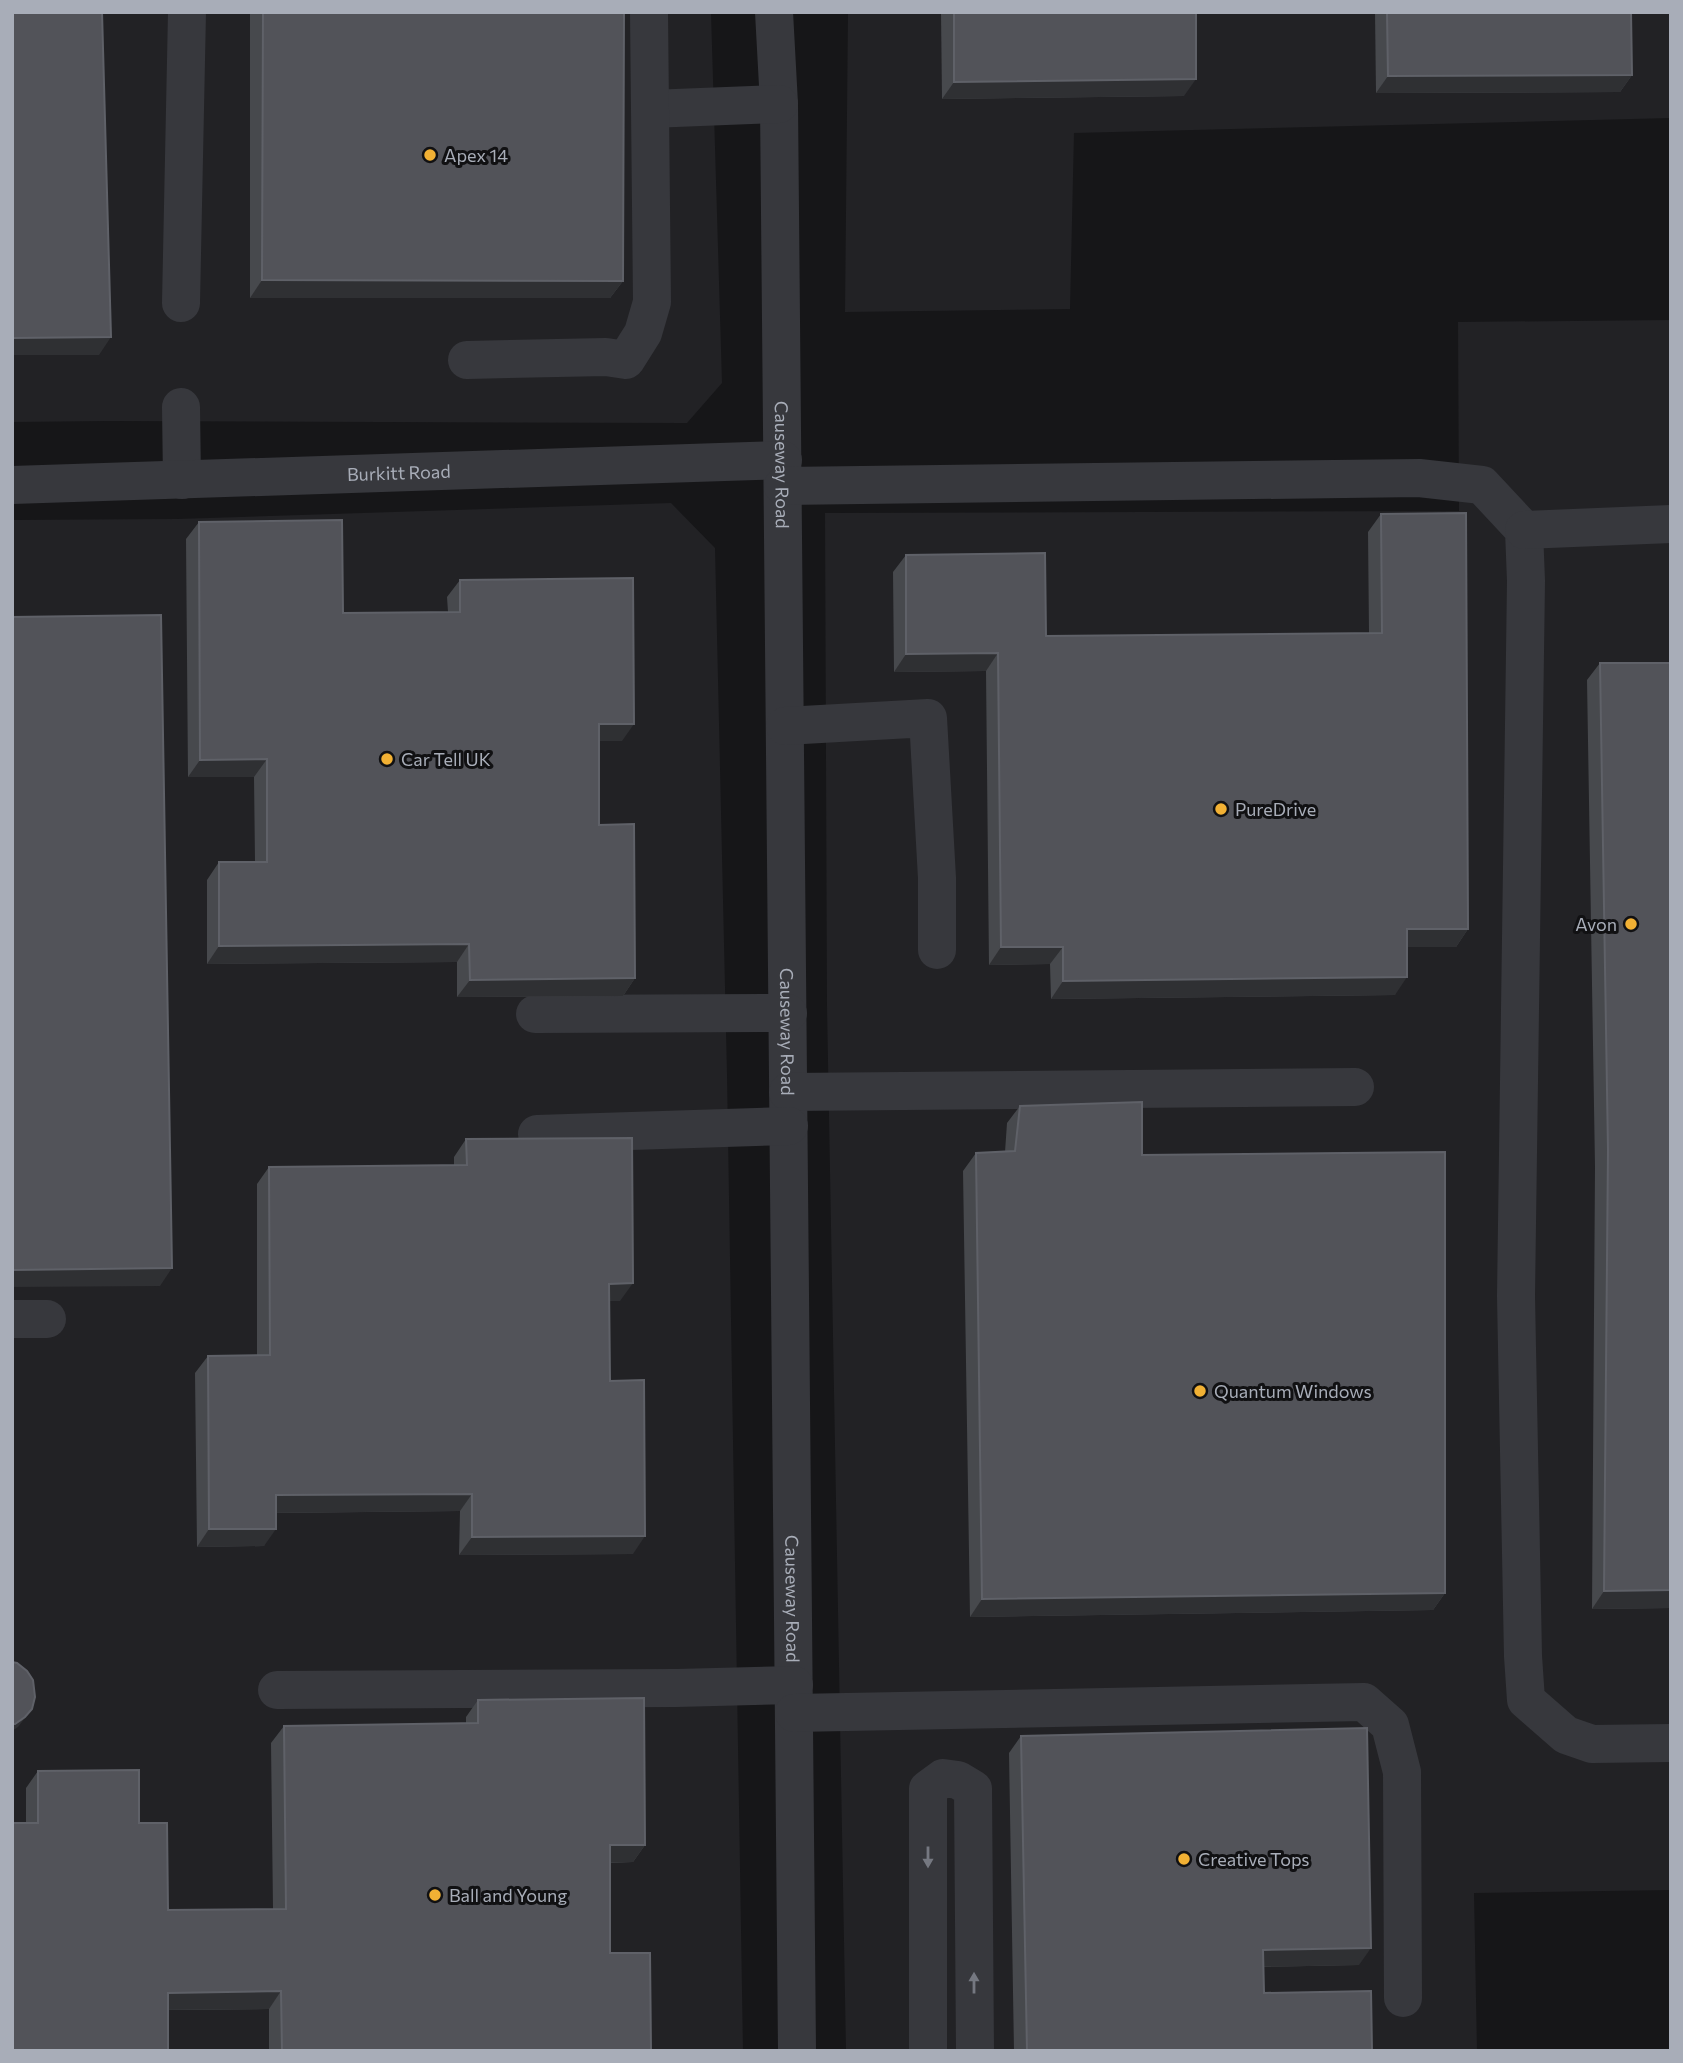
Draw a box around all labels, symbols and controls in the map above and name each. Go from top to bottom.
place label: Apex 14 [444,144,508,166]
marker: Apex 14 [422,147,438,163]
street label: Causeway Road [771,401,794,529]
street label: Burkitt Road [347,460,451,485]
place label: Car Tell UK [401,748,491,770]
marker: Car Tell UK [379,751,395,767]
place label: PureDrive [1235,798,1316,820]
marker: PureDrive [1213,801,1229,817]
place label: Avon [1575,913,1617,935]
marker: Avon [1623,916,1639,932]
street label: Causeway Road [776,968,799,1096]
place label: Quantum Windows [1214,1380,1372,1402]
marker: Quantum Windows [1192,1383,1208,1399]
street label: Causeway Road [781,1535,804,1663]
one-way arrow [922,1846,934,1868]
place label: Creative Tops [1198,1848,1310,1870]
marker: Creative Tops [1176,1851,1192,1867]
place label: Ball and Young [449,1884,567,1906]
marker: Ball and Young [427,1887,443,1903]
one-way arrow [968,1971,980,1993]

